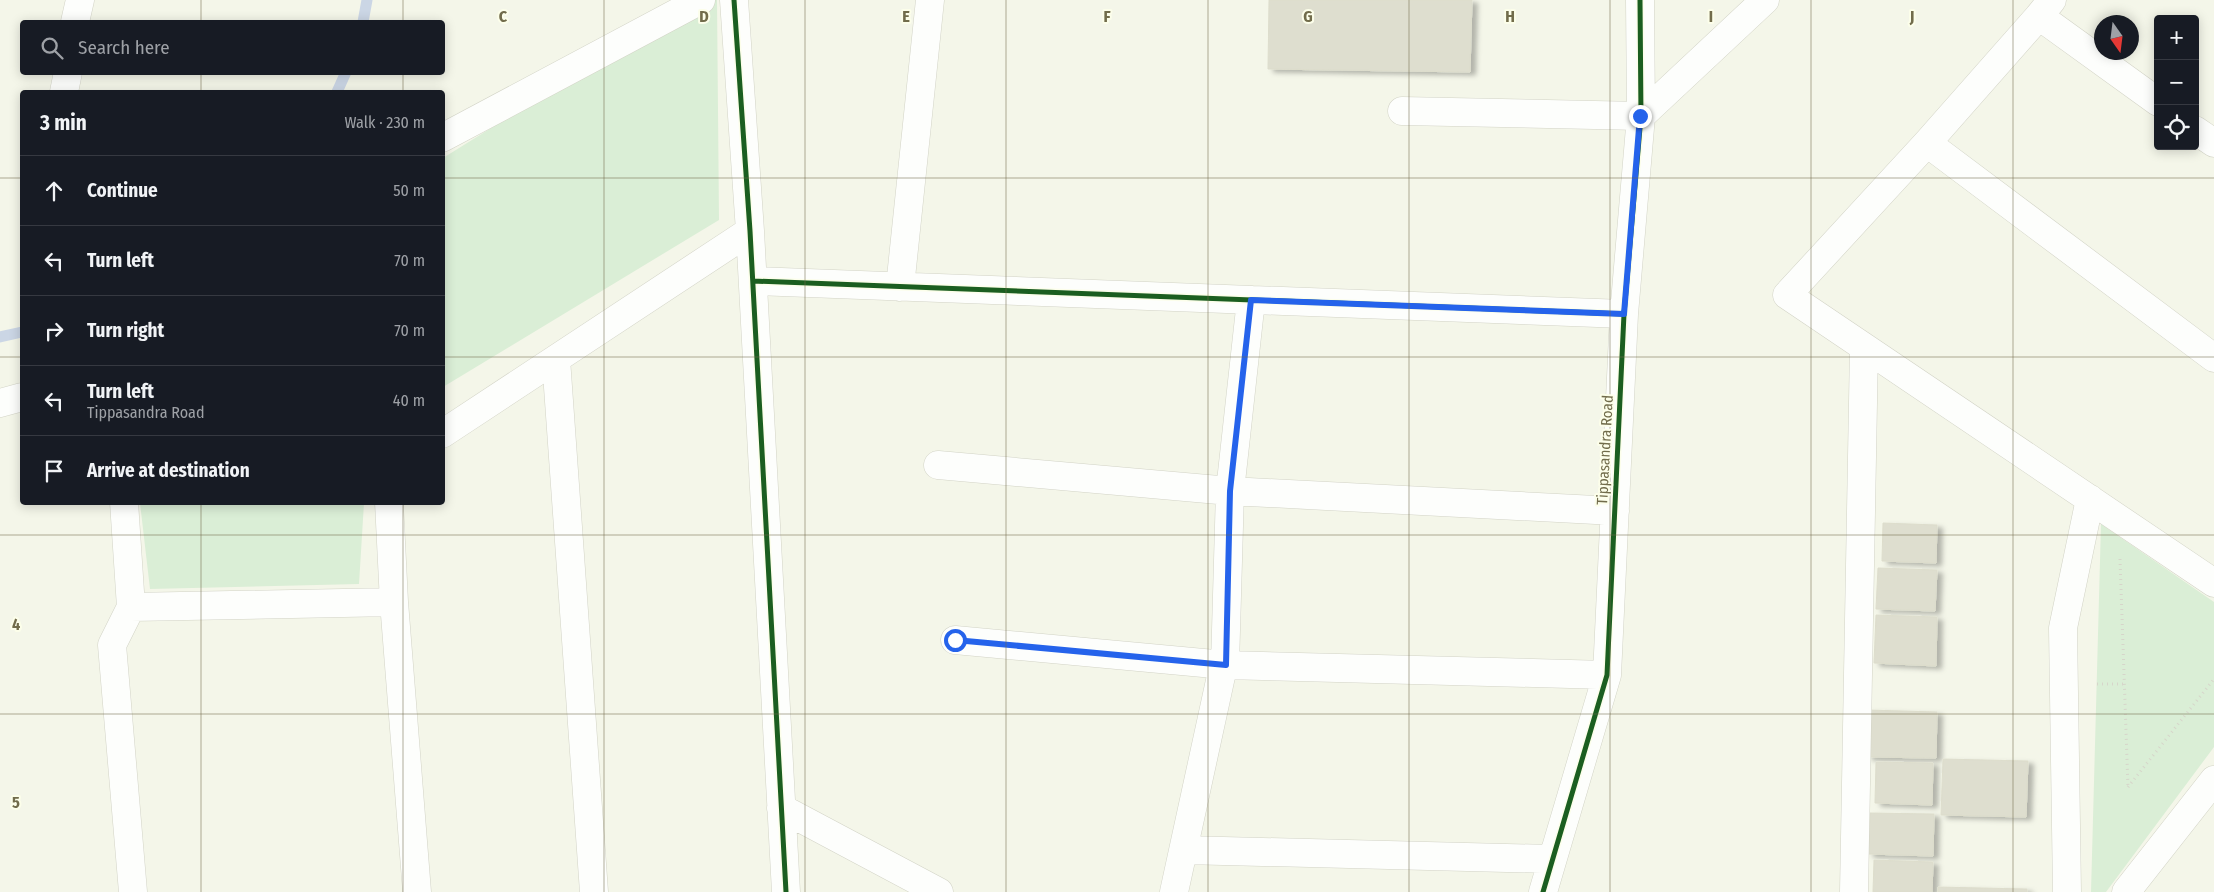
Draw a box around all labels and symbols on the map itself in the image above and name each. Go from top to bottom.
text: C [499,7,508,26]
text: D [699,7,709,26]
text: E [902,7,910,26]
text: F [1103,7,1111,26]
text: G [1303,7,1313,26]
text: H [1505,7,1515,26]
text: I [1709,7,1713,26]
text: J [1909,7,1914,26]
north arrow [2094,15,2139,60]
route end [1629,105,1652,128]
street label: Tippasandra Road [1593,395,1617,505]
text: 4 [12,615,20,634]
route start [944,629,967,652]
text: 5 [12,793,20,812]

